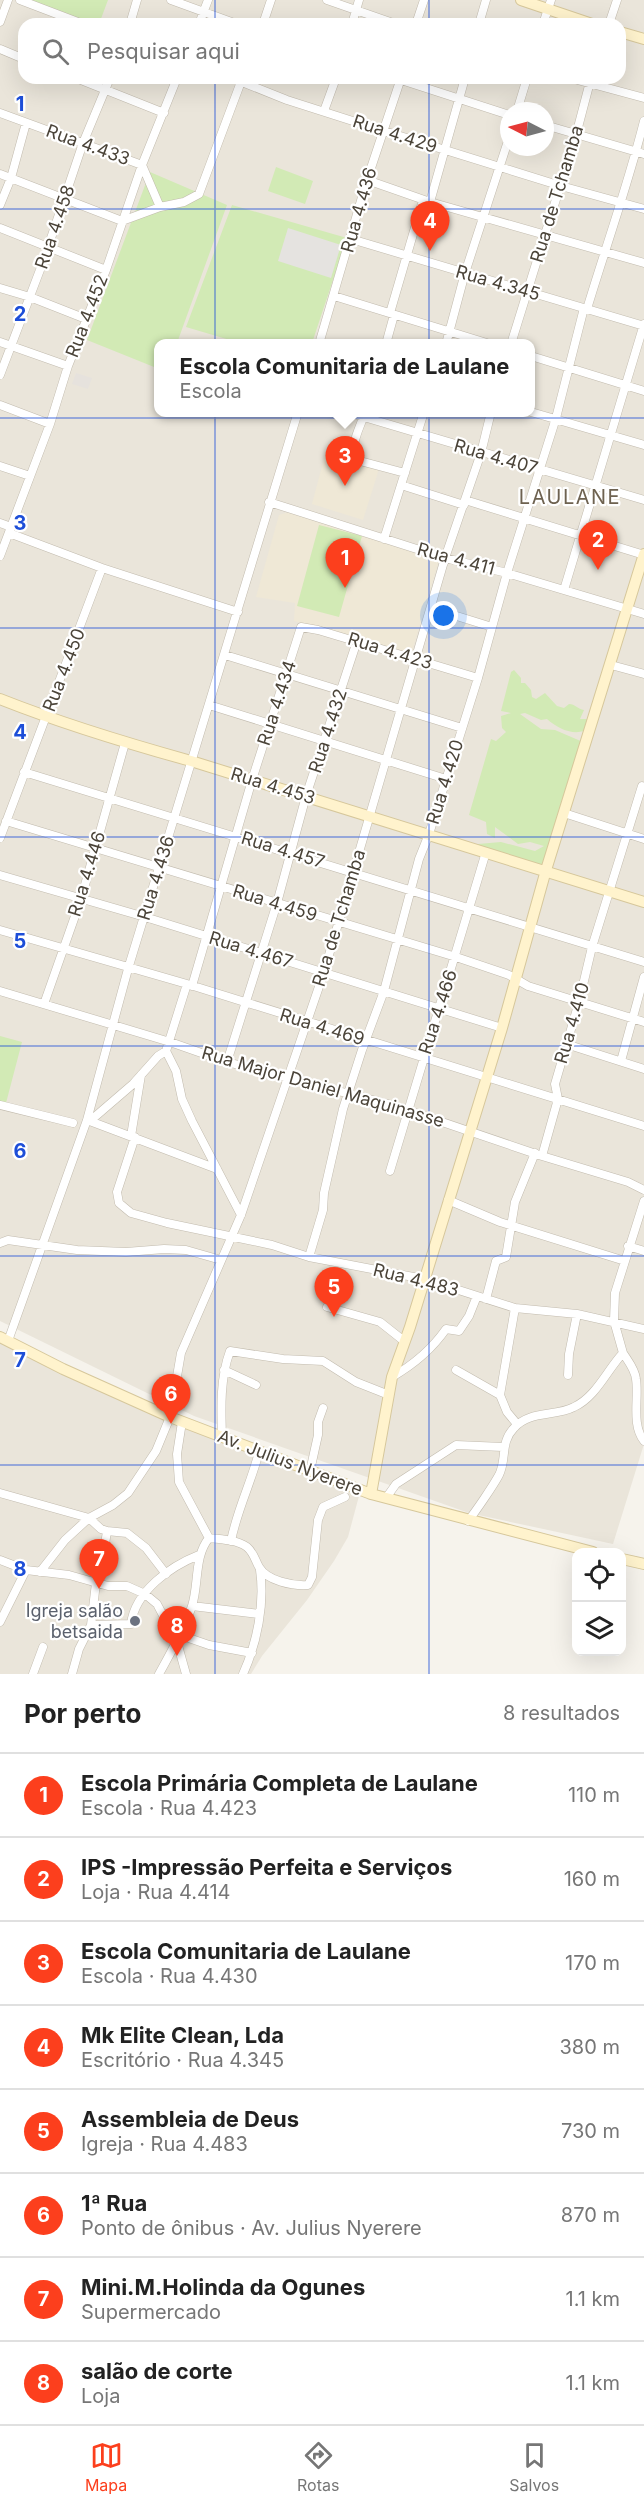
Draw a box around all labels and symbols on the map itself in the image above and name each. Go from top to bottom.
text: 1 [16,92,24,116]
north arrow [500,102,554,156]
street label: Rua 4.429 [350,110,440,157]
street label: Rua 4.433 [43,120,133,169]
street label: Rua de Tchamba [526,123,587,265]
street label: Rua 4.436 [336,165,381,255]
street label: Rua 4.458 [30,182,79,272]
pin: 4 [410,202,450,251]
street label: Rua 4.345 [454,260,543,305]
street label: Rua 4.452 [61,271,112,360]
text: 2 [14,302,26,326]
street label: Rua 4.407 [452,435,541,479]
pin: 3 [326,436,364,486]
district label: LAULANE [519,485,621,509]
text: 3 [14,511,26,535]
pin: 2 [578,520,618,570]
pin: 1 [326,538,364,588]
street label: Rua 4.411 [415,538,497,579]
your location [429,601,458,630]
street label: Rua 4.450 [38,625,89,714]
street label: Rua 4.423 [345,628,435,673]
street label: Rua 4.434 [253,658,300,748]
street label: Rua 4.432 [304,686,351,776]
text: 4 [13,720,27,744]
street label: Rua 4.420 [422,737,467,827]
street label: Rua 4.453 [228,763,318,808]
street label: Rua 4.457 [239,827,328,872]
street label: Rua 4.446 [64,829,109,919]
street label: Rua 4.436 [133,833,178,923]
street label: Rua de Tchamba [308,847,369,989]
street label: Rua 4.459 [230,880,320,925]
street label: Rua 4.467 [207,927,296,972]
text: 5 [14,929,26,953]
street label: Rua 4.466 [414,967,461,1057]
street label: Rua 4.410 [550,980,593,1066]
street label: Rua 4.469 [277,1004,367,1049]
street label: Rua Major Daniel Maquinasse [199,1042,447,1131]
text: 6 [14,1139,27,1163]
street label: Rua 4.483 [371,1259,461,1300]
pin: 5 [314,1268,354,1317]
text: 7 [14,1348,26,1372]
pin: 6 [152,1374,190,1424]
street label: Av. Julius Nyerere [215,1425,366,1500]
pin: 7 [80,1540,118,1589]
text: 8 [13,1557,27,1581]
place label: Igreja salão betsaida [26,1600,123,1642]
pin: 8 [158,1606,196,1656]
marker: Igreja salão betsaida [128,1614,142,1628]

